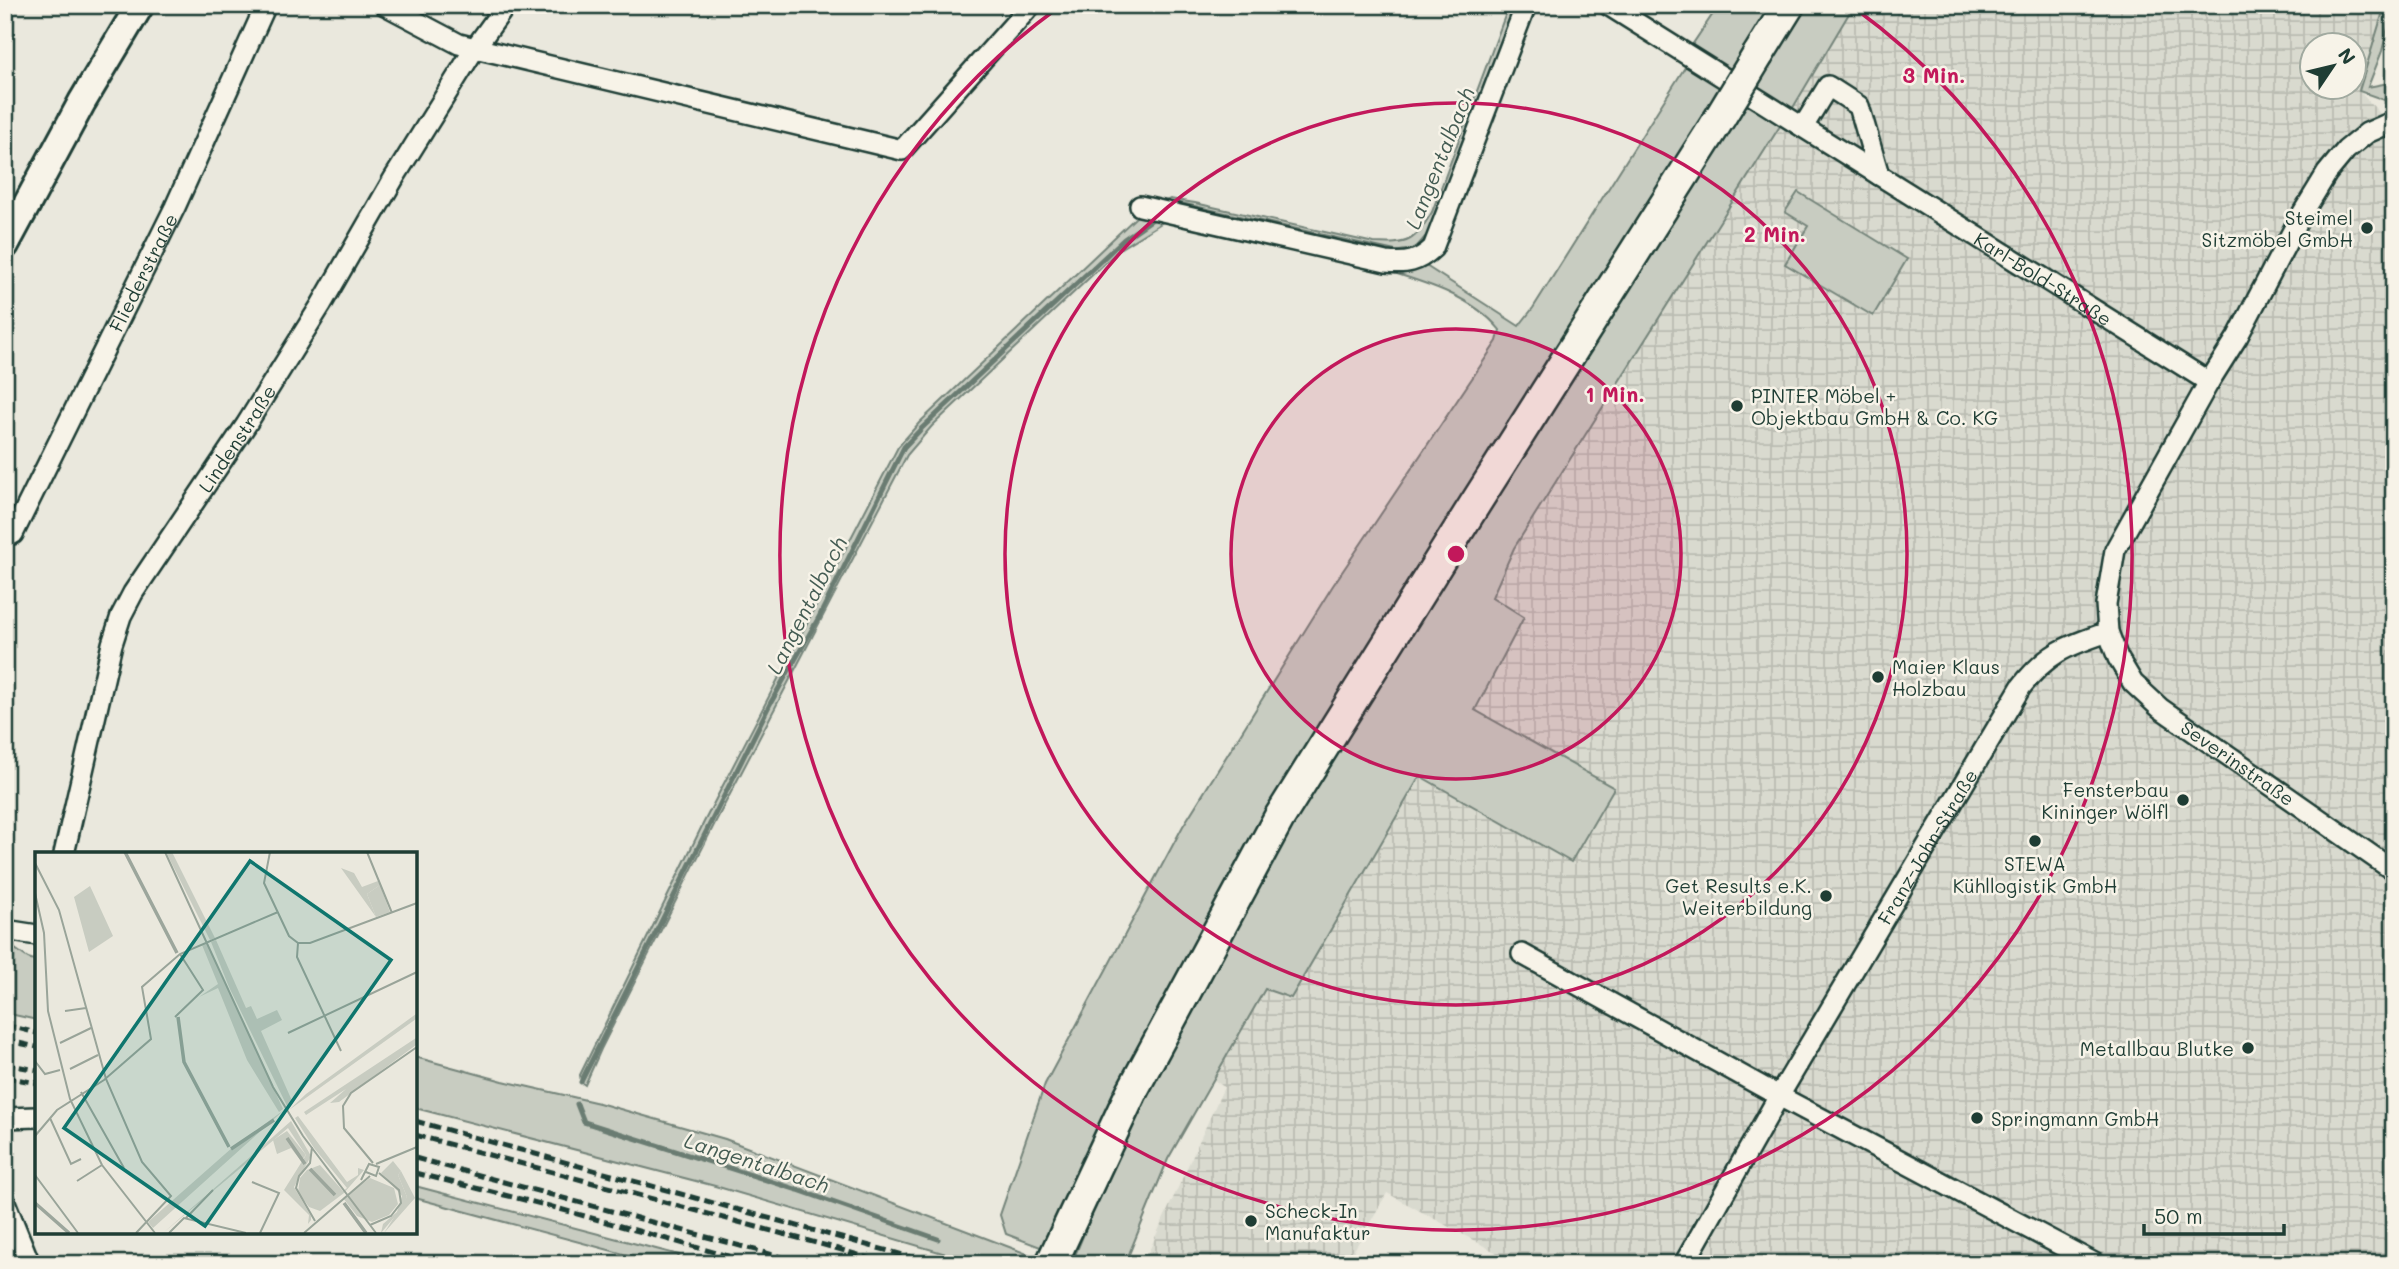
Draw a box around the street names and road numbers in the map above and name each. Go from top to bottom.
street label: Fliederstraße [103,209,182,336]
street label: Karl-Bold-Straße [1970,226,2117,331]
street label: Lindenstraße [192,380,281,497]
street label: Severinstraße [2176,714,2300,811]
street label: Franz-John-Straße [1871,764,1982,929]

